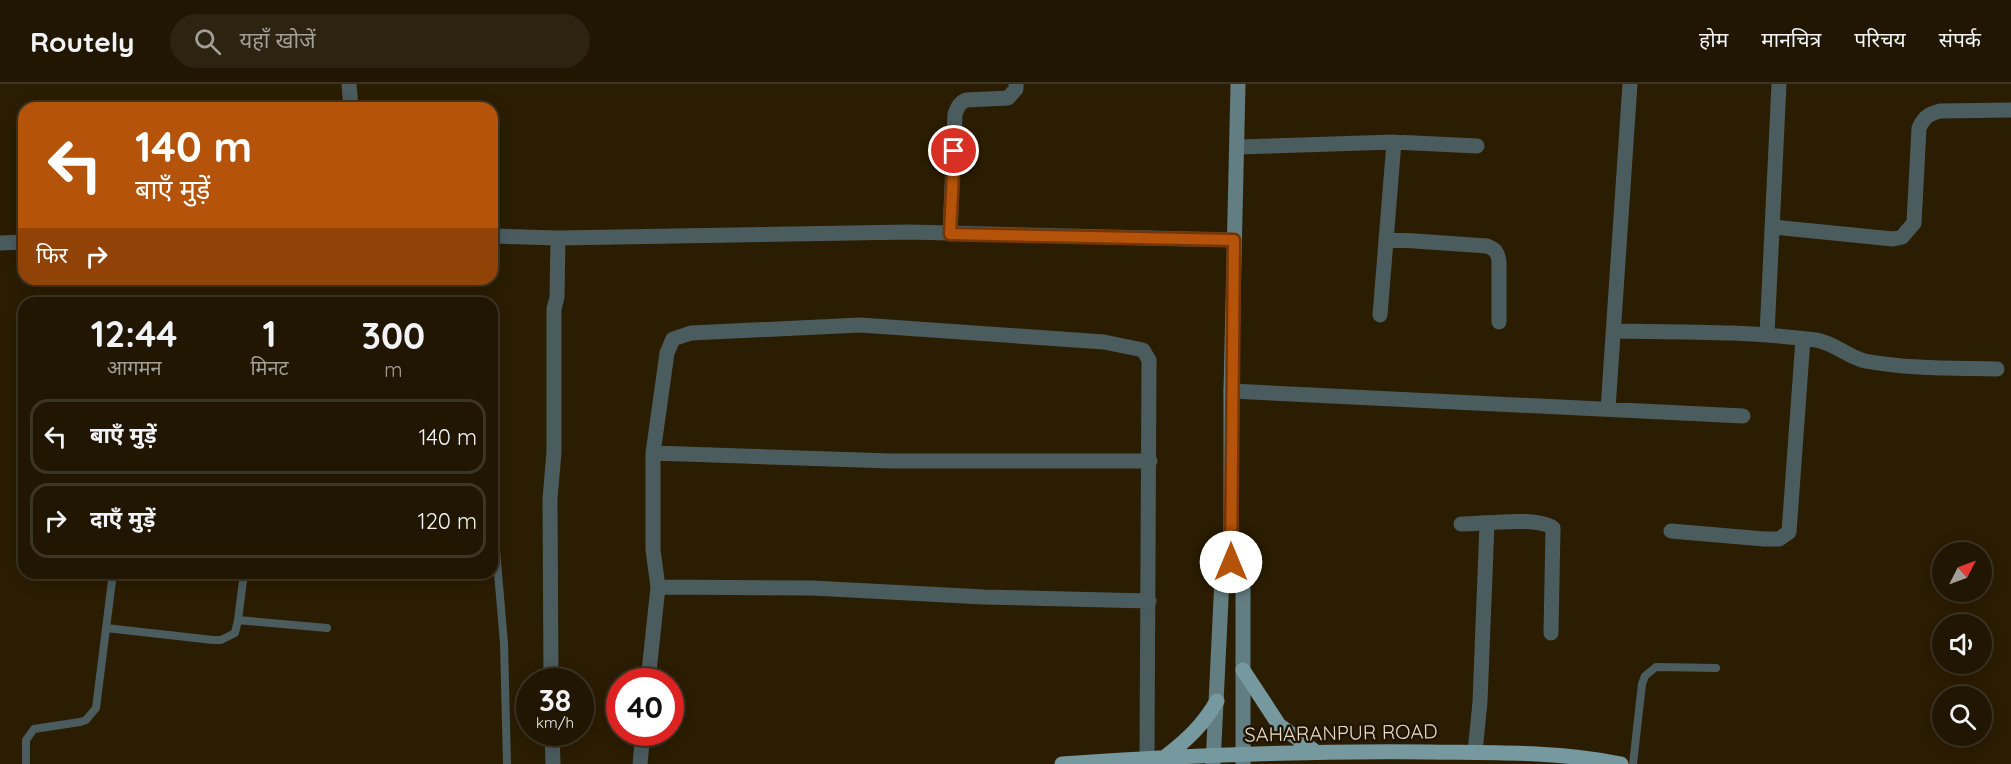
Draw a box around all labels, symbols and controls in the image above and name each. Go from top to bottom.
search box [170,14,590,68]
text: Routely [30,24,134,59]
icon: search [191,25,224,58]
text: यहाँ खोजें [239,26,316,54]
text: होम [1699,26,1728,52]
text: मानचित्र [1761,26,1821,52]
text: परिचय [1854,26,1906,52]
text: संपर्क [1939,26,1981,52]
text: 140 m [135,120,252,173]
pin [928,125,979,176]
icon: left [36,126,114,204]
icon: arrive [937,134,970,167]
text: बाएँ मुड़ें [135,172,210,206]
icon: right [80,240,113,273]
text: फिर [36,241,68,269]
text: 12:44 [91,311,178,356]
text: 1 [263,311,277,356]
text: 300 [362,313,425,358]
text: आगमन [107,355,162,380]
text: मिनट [250,355,289,380]
text: m [384,357,402,382]
icon: left [39,420,72,453]
text: बाएँ मुड़ें [90,421,156,449]
text: 140 m [418,423,477,451]
icon: right [39,504,72,537]
text: दाएँ मुड़ें [90,505,155,533]
text: 120 m [418,507,477,535]
position arrow [1199,530,1263,594]
north arrow [1932,542,1992,602]
map controls [1932,542,1992,746]
button: sound [1932,614,1992,674]
speed limit sign: 40 [606,668,684,746]
text: 38 [539,681,571,719]
button: search [1932,686,1992,746]
text: km/h [536,713,574,732]
street label: SAHARANPUR ROAD [1244,718,1438,747]

